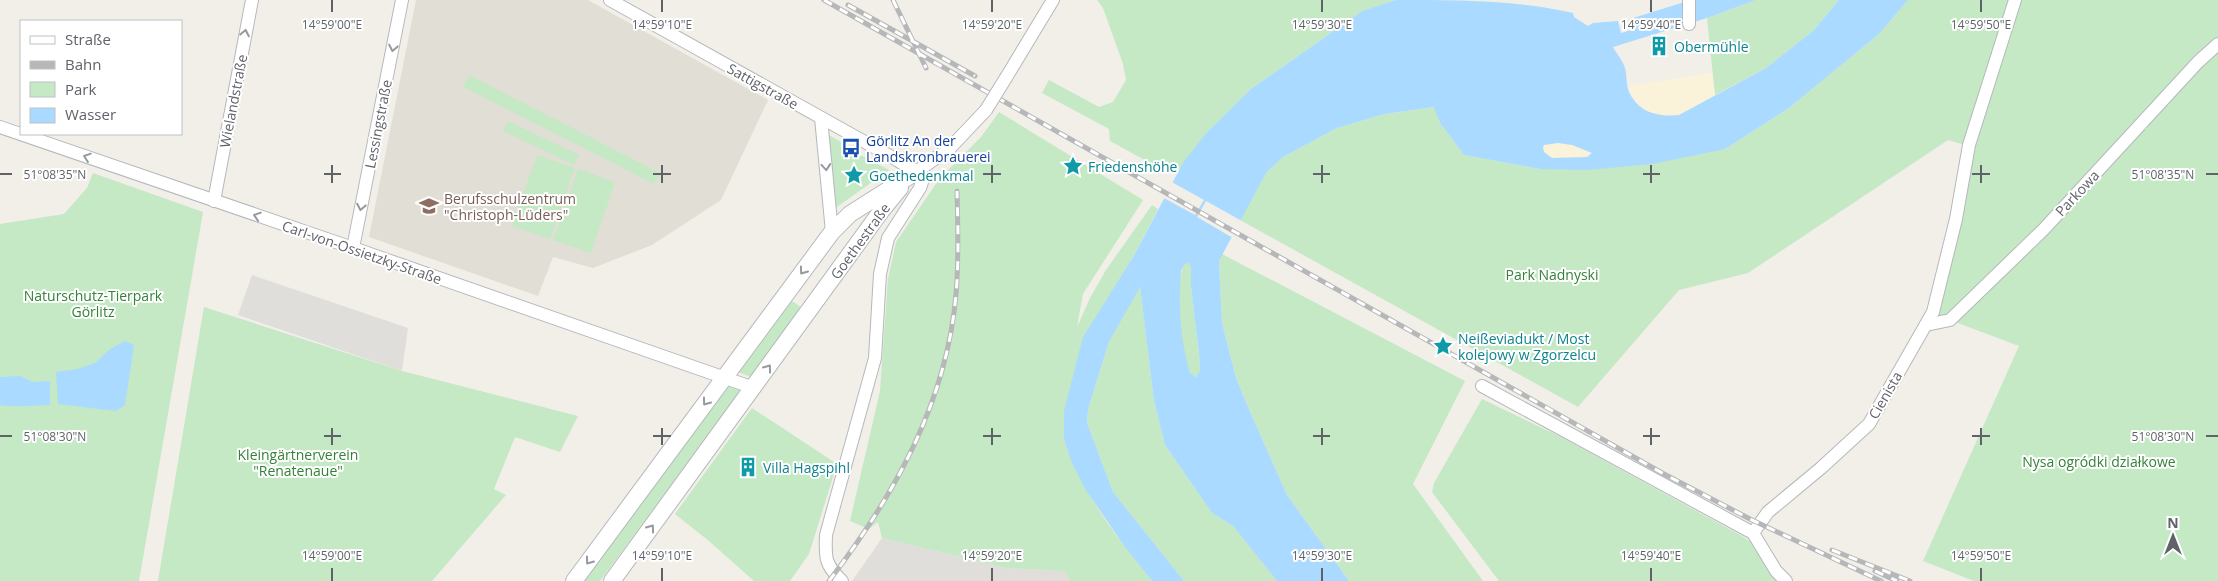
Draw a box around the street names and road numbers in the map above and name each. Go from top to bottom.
street label: Wielandstraße [215,53,251,149]
street label: Sattigstraße [724,59,802,113]
street label: Lessingstraße [360,78,396,170]
street label: Parkowa [2051,166,2103,220]
street label: Goethestraße [826,199,894,283]
street label: Carl-von-Ossietzky-Straße [280,216,444,288]
street label: Cienista [1864,368,1906,422]

